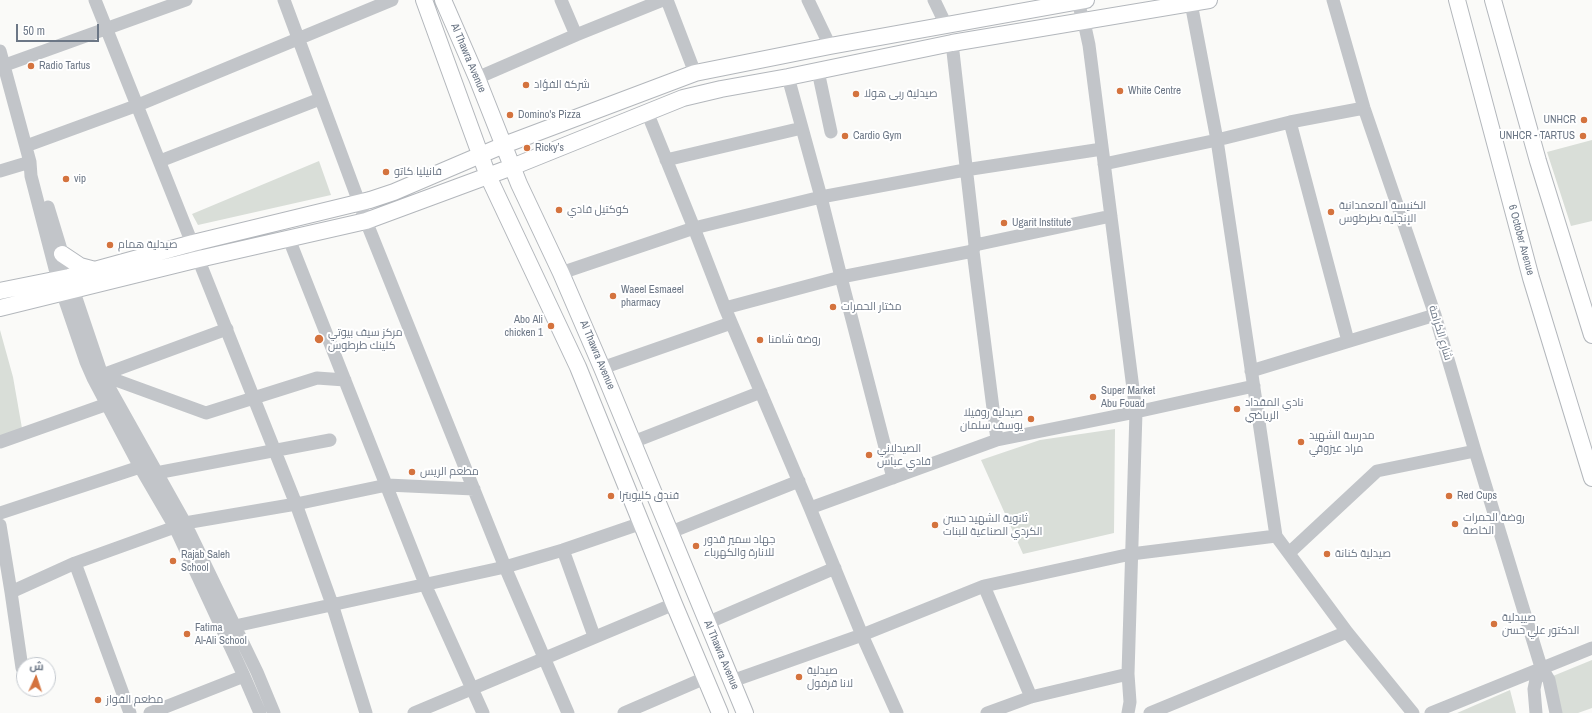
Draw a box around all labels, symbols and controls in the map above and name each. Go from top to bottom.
scale bar [18,16,101,42]
street label: Al Thawra Avenue [448,22,488,94]
text: 50 m [23,23,45,39]
place label: Radio Tartus [39,59,90,73]
marker: Radio Tartus [26,61,36,71]
place label: شركة الفؤاد [534,78,590,92]
marker: شركة الفؤاد [521,80,531,90]
place label: White Centre [1128,84,1181,98]
marker: White Centre [1115,86,1125,96]
place label: صيدلية ربى هولا [864,87,938,101]
marker: صيدلية ربى هولا [851,89,861,99]
place label: Domino's Pizza [518,108,581,122]
marker: Domino's Pizza [505,110,515,120]
place label: UNHCR [1543,113,1576,127]
marker: UNHCR [1579,115,1589,125]
place label: Cardio Gym [853,129,902,143]
place label: UNHCR - TARTUS [1499,129,1575,143]
marker: Cardio Gym [840,131,850,141]
marker: UNHCR - TARTUS [1578,131,1588,141]
place label: Ricky’s [535,141,564,155]
marker: Ricky’s [522,143,532,153]
place label: فانيليا كاتو [394,165,442,179]
marker: فانيليا كاتو [381,167,391,177]
place label: vip [74,172,86,186]
marker: vip [61,174,71,184]
place label: الكنيسة المعمدانية الإنجلية بطرطوس [1339,199,1426,225]
place label: كوكتيل فادي [567,203,629,217]
street label: 6 October Avenue [1505,203,1537,277]
marker: كوكتيل فادي [554,205,564,215]
marker: الكنيسة المعمدانية الإنجلية بطرطوس [1326,207,1336,217]
place label: Ugarit Institute [1012,216,1071,230]
marker: Ugarit Institute [999,218,1009,228]
place label: صيدلية همام [118,238,178,252]
marker: صيدلية همام [105,240,115,250]
place label: Waeel Esmaeel pharmacy [621,283,684,309]
marker: Waeel Esmaeel pharmacy [608,291,618,301]
place label: مختار الحمرات [841,300,902,314]
marker: مختار الحمرات [828,302,838,312]
street label: شارع الكرامة [1425,304,1455,362]
place label: Abo Ali chicken 1 [504,313,543,339]
street label: Al Thawra Avenue [577,319,617,391]
marker: Abo Ali chicken 1 [546,321,556,331]
place label: مركز سيف بيوتي كلينك طرطوس [328,326,403,352]
marker: مركز سيف بيوتي كلينك طرطوس [313,333,325,345]
place label: روضة شامنا [768,333,821,347]
marker: روضة شامنا [755,335,765,345]
place label: Super Market Abu Fouad [1101,384,1155,410]
marker: Super Market Abu Fouad [1088,392,1098,402]
place label: نادي المقداد الرياضي [1245,396,1303,422]
marker: نادي المقداد الرياضي [1232,404,1242,414]
place label: صيدلية روفيلا يوسف سلمان [960,406,1023,432]
marker: صيدلية روفيلا يوسف سلمان [1026,414,1036,424]
place label: مدرسة الشهيد مراد عيزوقي [1309,429,1375,455]
marker: مدرسة الشهيد مراد عيزوقي [1296,437,1306,447]
place label: الصيدلاني فادي عباس [877,442,931,468]
marker: الصيدلاني فادي عباس [864,450,874,460]
place label: مطعم الريس [420,465,479,479]
marker: مطعم الريس [407,467,417,477]
place label: فندق كليوبترا [619,489,679,503]
place label: Red Cups [1457,489,1497,503]
marker: فندق كليوبترا [606,491,616,501]
marker: Red Cups [1444,491,1454,501]
place label: روضة الحمرات الخاصة [1463,511,1525,537]
place label: ثانوية الشهيد حسن الكردي الصناعية للبنات [943,512,1042,538]
marker: روضة الحمرات الخاصة [1450,519,1460,529]
marker: ثانوية الشهيد حسن الكردي الصناعية للبنات [930,520,940,530]
place label: جهاد سمير قدور للانارة والكهرباء [704,533,775,559]
marker: جهاد سمير قدور للانارة والكهرباء [691,541,701,551]
place label: صيدلية كنانة [1335,547,1391,561]
place label: Rajab Saleh School [181,548,230,574]
marker: صيدلية كنانة [1322,549,1332,559]
marker: Rajab Saleh School [168,556,178,566]
place label: صييدلية الدكتور علي حسن [1502,611,1579,637]
street label: Al Thawra Avenue [701,619,741,691]
marker: صييدلية الدكتور علي حسن [1489,619,1499,629]
place label: Fatima Al-Ali School [195,621,247,647]
marker: Fatima Al-Ali School [182,629,192,639]
north arrow [16,657,56,697]
text: ش [29,659,44,673]
place label: صيدلية لانا قرفول [807,664,853,690]
marker: صيدلية لانا قرفول [794,672,804,682]
place label: مطعم الفواز [106,693,163,707]
marker: مطعم الفواز [93,695,103,705]

